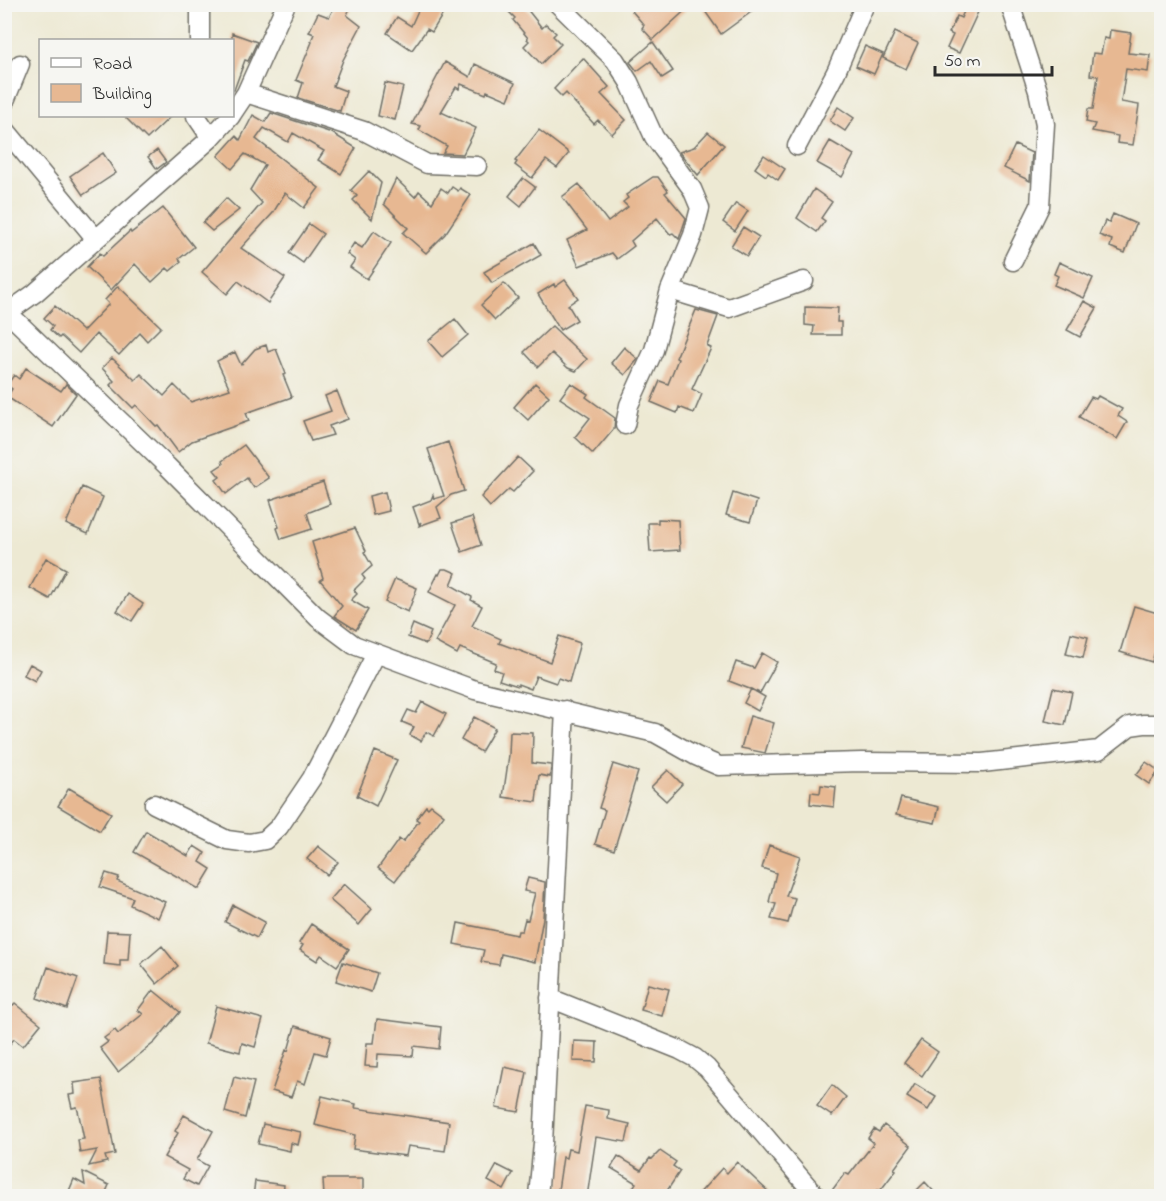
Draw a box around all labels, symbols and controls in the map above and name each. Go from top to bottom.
legend [39,39,234,117]
scale bar [935,39,1052,77]
text: 50 m [944,49,981,75]
text: Road [93,52,132,78]
text: Building [92,82,152,109]

